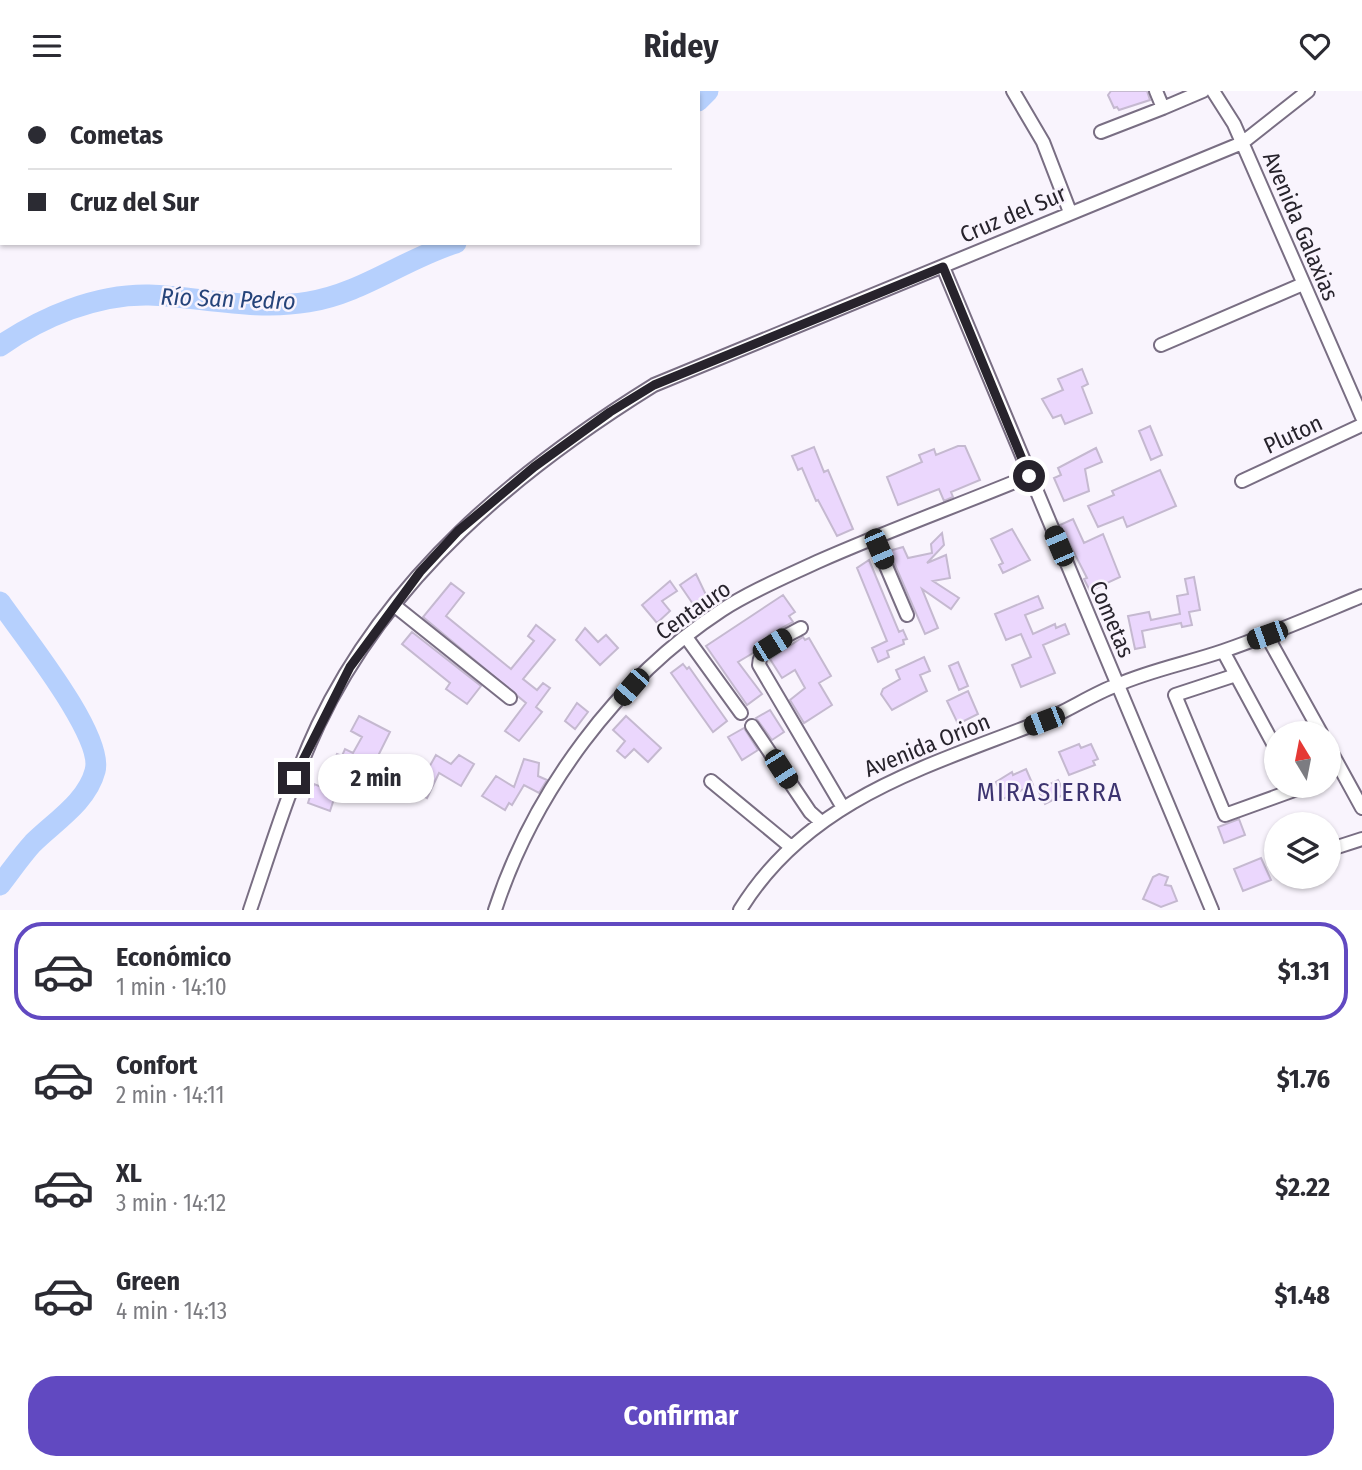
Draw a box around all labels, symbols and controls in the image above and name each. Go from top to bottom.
icon: menu [28,27,66,65]
text: Ridey [644,27,718,65]
icon: heart [1296,27,1334,65]
text: Cometas [70,120,163,151]
street label: Avenida Galaxias [1257,147,1345,305]
street label: Cruz del Sur [956,179,1070,249]
text: Cruz del Sur [70,187,199,218]
water label: Río San Pedro [160,283,296,315]
street label: Pluton [1259,408,1327,460]
route start [1013,460,1045,492]
car [1042,523,1077,569]
car [862,526,897,572]
street label: Centauro [650,574,736,646]
street label: Cometas [1083,576,1141,662]
car [1244,618,1291,652]
car [749,625,796,665]
car [610,664,653,710]
car [1021,704,1068,738]
street label: Avenida Orion [860,707,994,783]
north arrow [1264,721,1340,798]
map controls [1264,721,1341,889]
car [761,746,802,792]
callout: 2 min [318,753,434,803]
route end [278,762,310,794]
text: 2 min [351,764,402,792]
district label: MIRASIERRA [976,777,1124,808]
button: layers [1264,812,1341,889]
icon: car [32,940,95,1003]
text: Económico [116,942,231,973]
text: $1.31 [1278,956,1330,987]
text: 1 min · 14:10 [116,973,227,1001]
icon: car [32,1048,95,1111]
text: Confort [116,1050,197,1081]
text: $1.76 [1277,1064,1330,1095]
text: 2 min · 14:11 [116,1081,225,1109]
icon: car [32,1156,95,1219]
text: XL [116,1158,142,1189]
text: $2.22 [1275,1172,1330,1203]
text: 3 min · 14:12 [116,1189,226,1217]
icon: car [32,1264,95,1327]
text: Green [116,1266,180,1297]
text: $1.48 [1275,1280,1330,1311]
text: 4 min · 14:13 [116,1297,227,1325]
button: Confirmar [28,1376,1334,1456]

